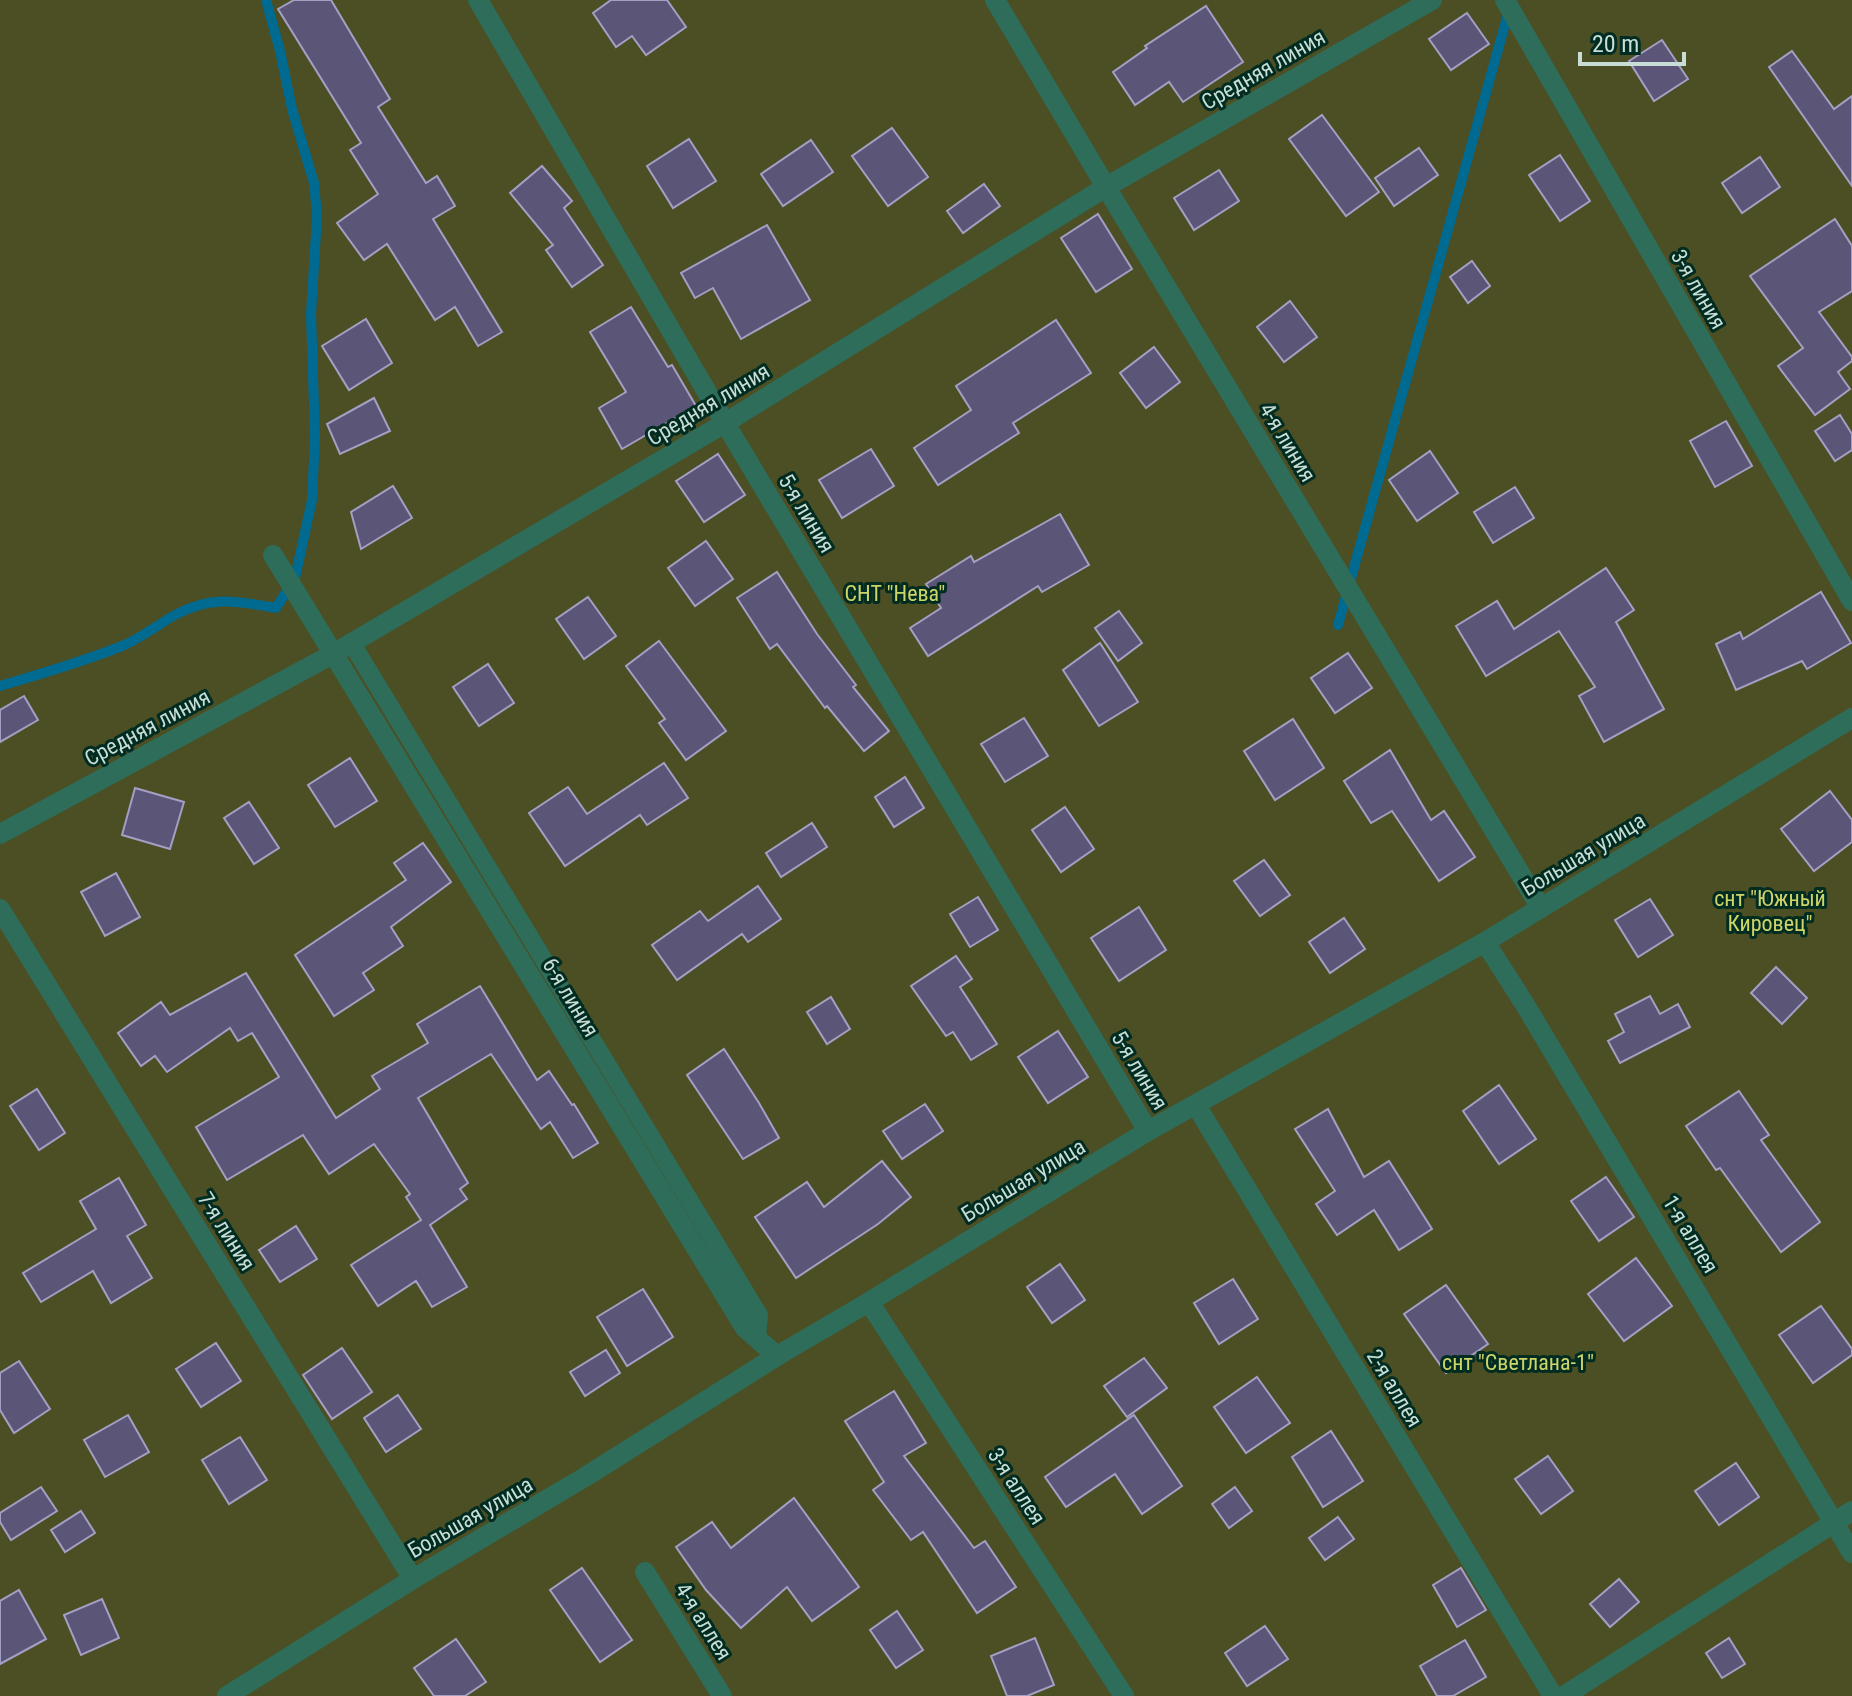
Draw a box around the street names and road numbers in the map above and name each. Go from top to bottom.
street label: Средняя линия [1197,24,1329,115]
street label: 3-я линия [1666,245,1731,333]
street label: Средняя линия [643,358,774,451]
street label: 4-я линия [1254,398,1321,486]
street label: 5-я линия [773,469,840,557]
street label: Средняя линия [80,684,214,771]
street label: Большая улица [1517,808,1650,901]
street label: 6-я линия [537,953,604,1041]
street label: 5-я линия [1106,1026,1173,1114]
street label: Большая улица [957,1134,1090,1227]
street label: 7-я линия [193,1188,260,1275]
street label: 1-я аллея [1658,1191,1723,1278]
street label: 2-я аллея [1362,1345,1427,1432]
street label: 3-я аллея [983,1443,1050,1529]
street label: Большая улица [404,1472,537,1563]
street label: 4-я аллея [670,1578,737,1664]

